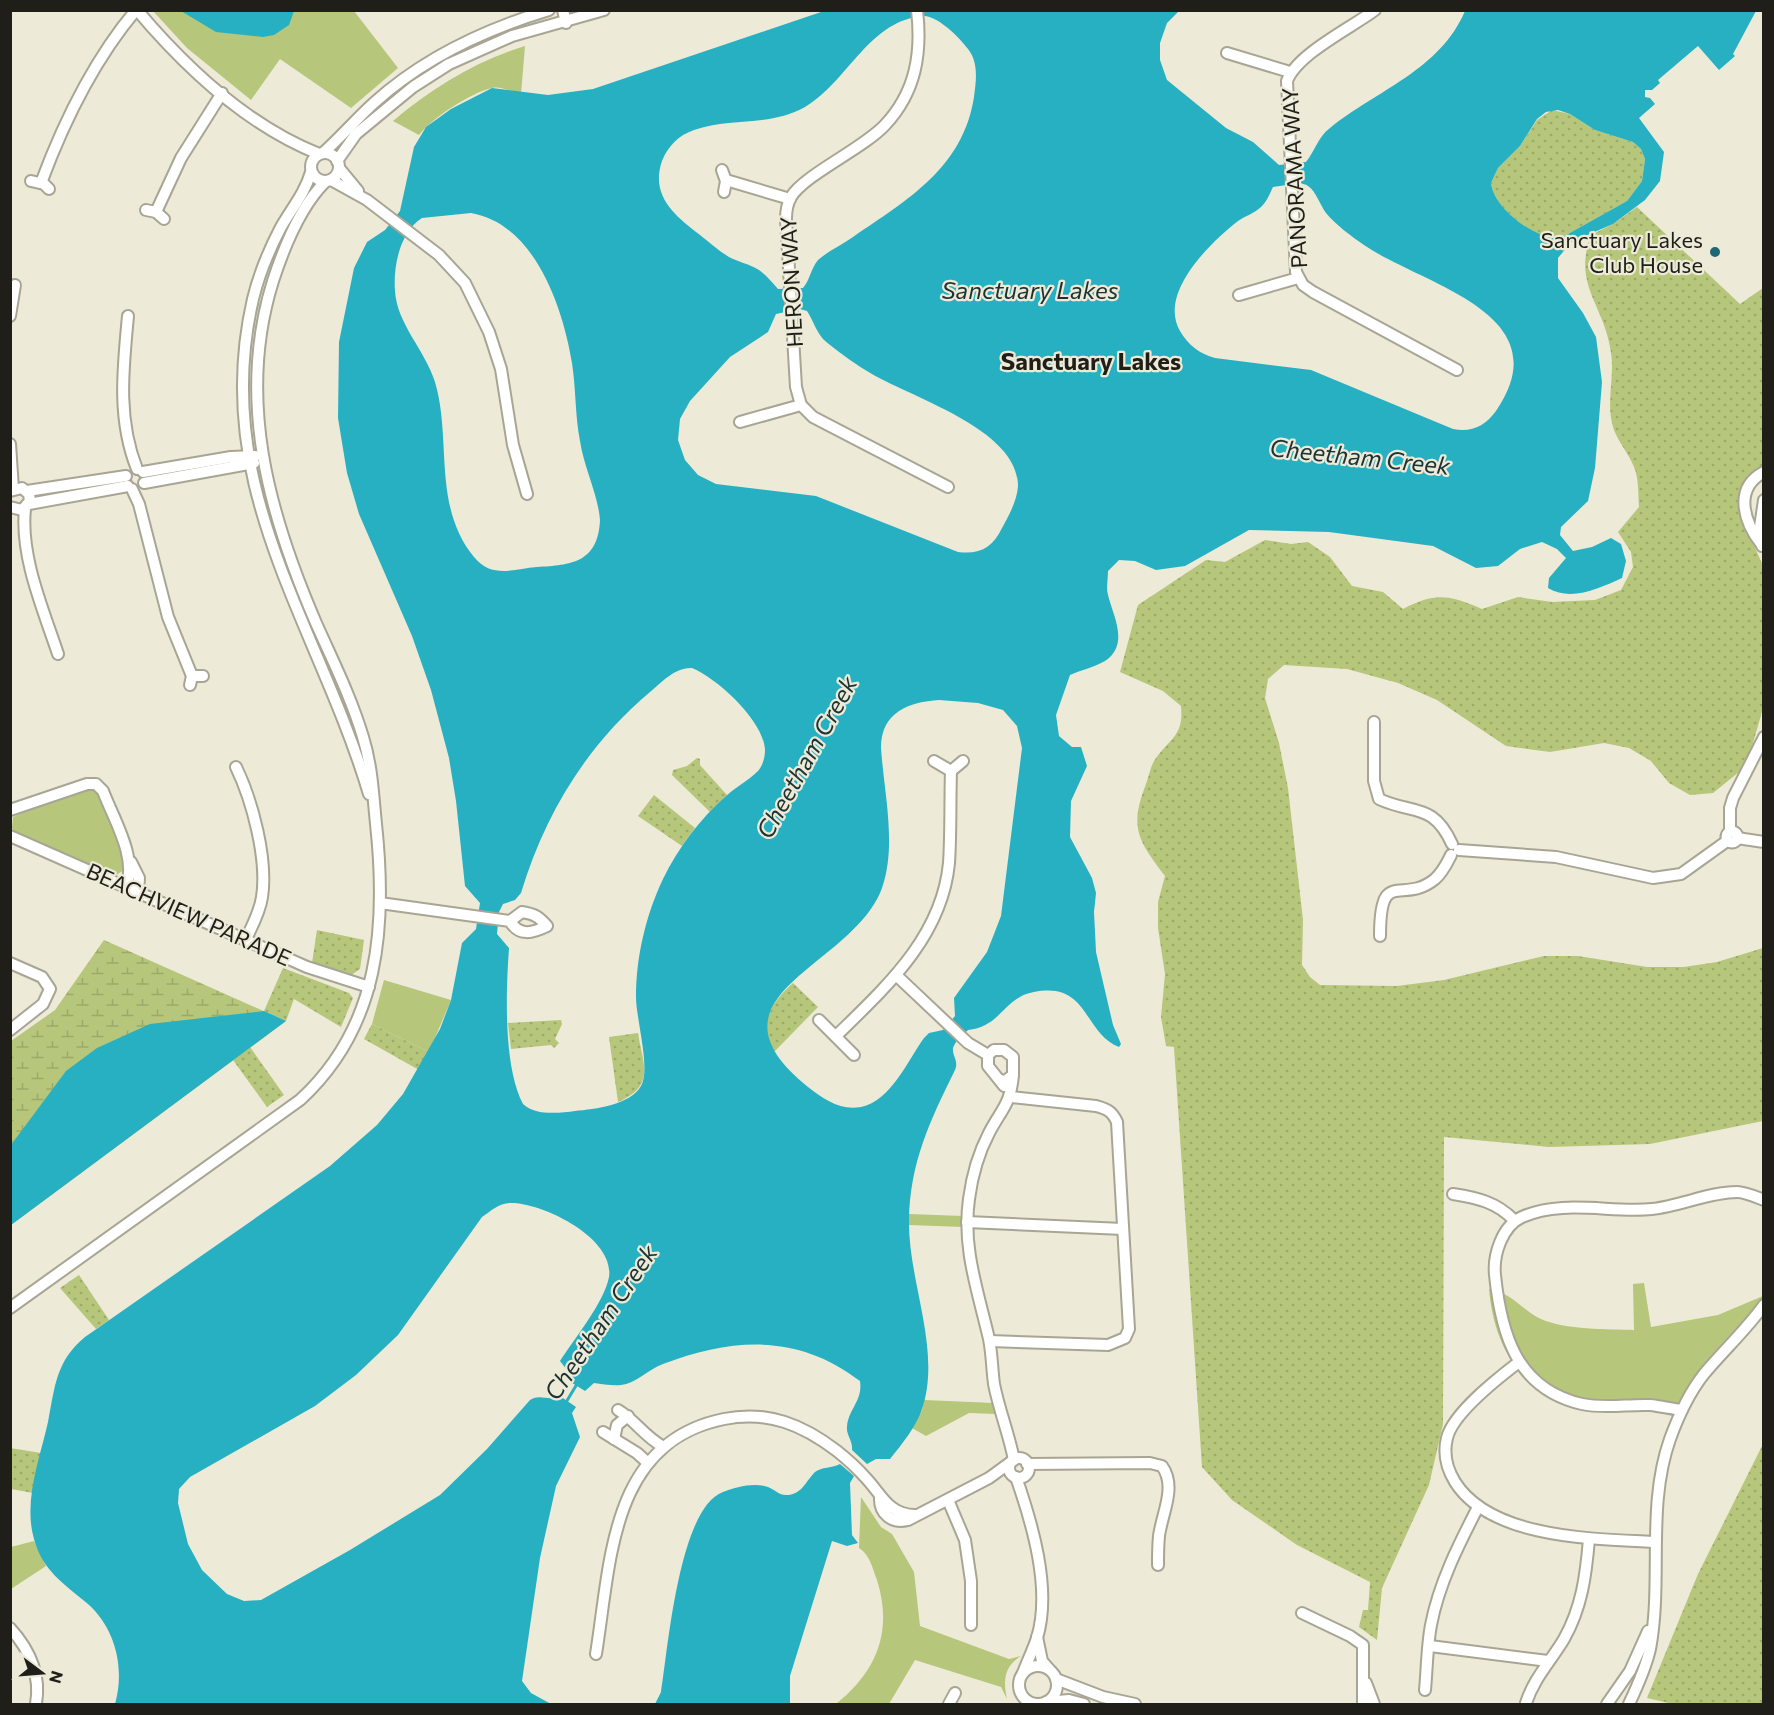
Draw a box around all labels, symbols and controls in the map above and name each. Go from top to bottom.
street label: PANORAMA WAY [1276,87,1312,269]
street label: HERON WAY [774,216,808,348]
place label: Sanctuary Lakes Club House [1541,226,1703,278]
marker: Sanctuary Lakes Club House [1708,245,1722,259]
water label: Sanctuary Lakes [942,275,1119,304]
district label: Sanctuary Lakes [1001,346,1181,375]
water label: Cheetham Creek [1268,432,1452,480]
water label: Cheetham Creek [749,670,863,843]
street label: BEACHVIEW PARADE [82,857,296,971]
water label: Cheetham Creek [537,1238,663,1405]
north arrow [12,1643,72,1703]
text: N [46,1669,68,1686]

